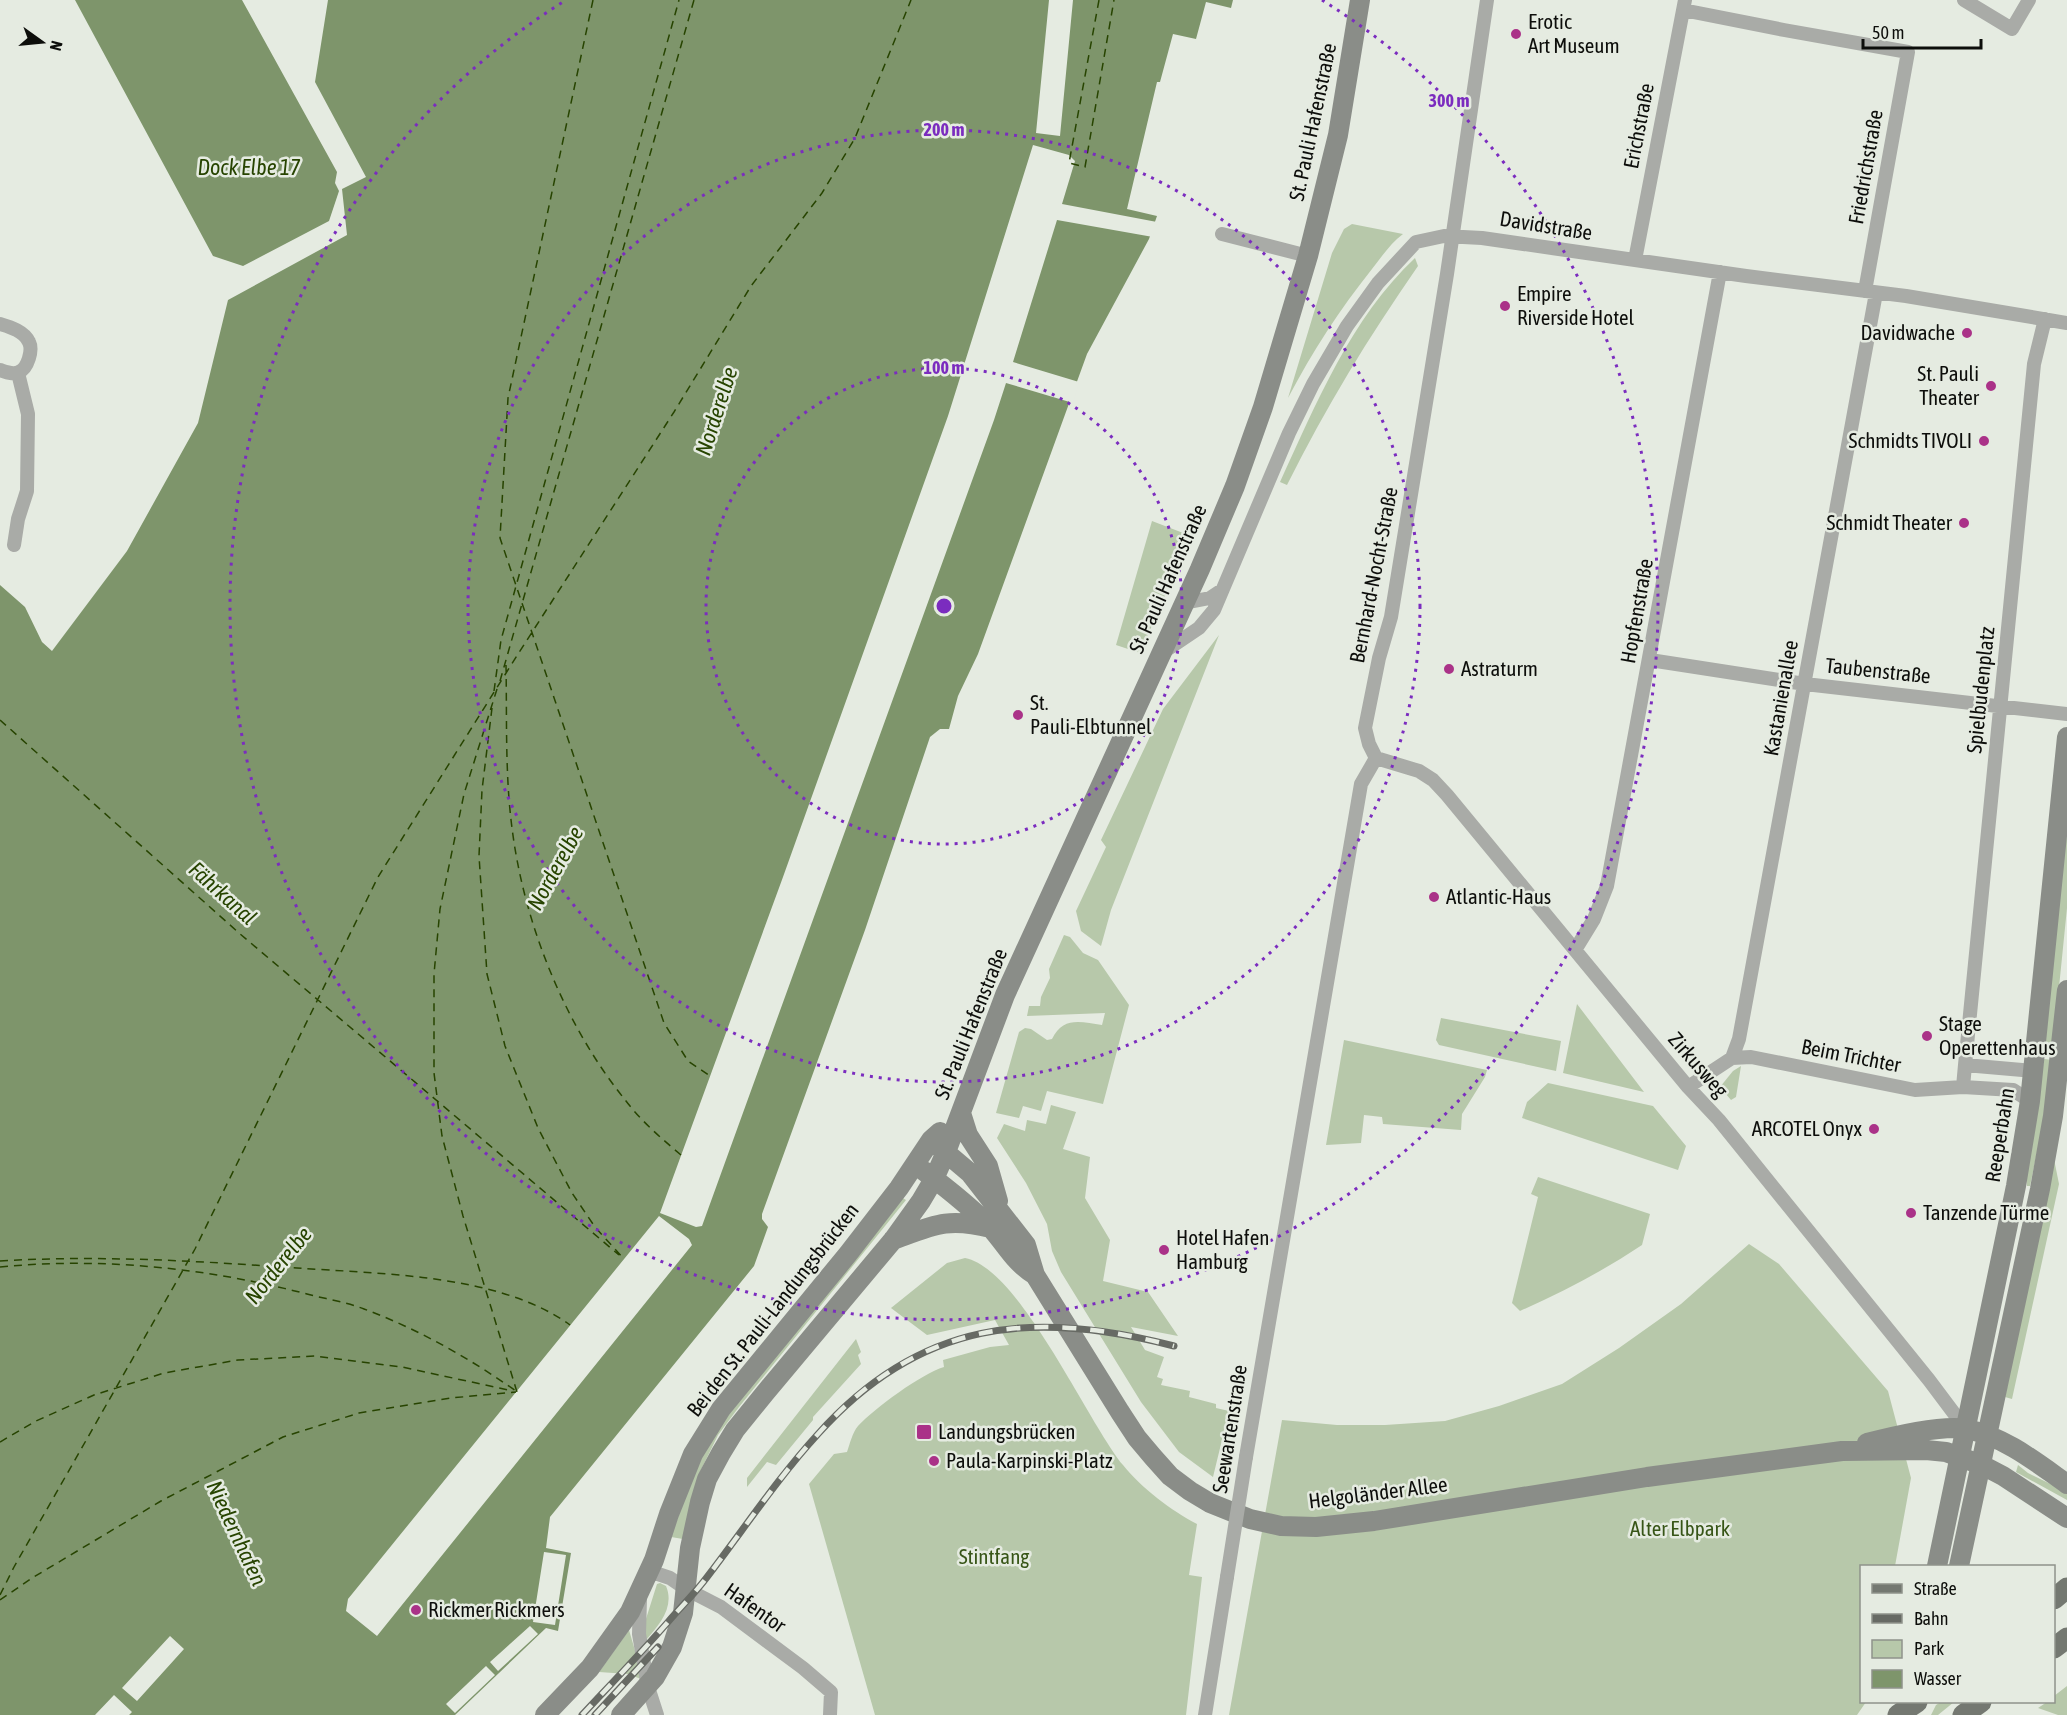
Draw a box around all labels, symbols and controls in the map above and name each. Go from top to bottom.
place label: Erotic Art Museum [1528,9,1620,57]
north arrow [12,12,72,72]
scale bar [1863,12,1982,50]
text: 50 m [1872,22,1904,43]
marker: Erotic Art Museum [1509,27,1523,41]
text: N [47,39,66,53]
street label: St. Pauli Hafenstraße [1284,41,1340,203]
street label: Erichstraße [1618,81,1658,170]
text: 300 m [1429,90,1469,111]
street label: Friedrichstraße [1843,108,1887,226]
text: 200 m [924,119,964,140]
water label: Dock Elbe 17 [198,154,301,180]
street label: Davidstraße [1498,206,1594,244]
place label: Empire Riverside Hotel [1517,281,1635,329]
marker: Empire Riverside Hotel [1498,299,1512,313]
place label: Davidwache [1860,320,1955,344]
marker: Davidwache [1960,326,1974,340]
text: 100 m [924,357,964,378]
place label: St. Pauli Theater [1917,361,1980,409]
water label: Norderelbe [689,363,743,459]
marker: St. Pauli Theater [1984,379,1998,393]
place label: Schmidts TIVOLI [1849,428,1972,452]
marker: Schmidts TIVOLI [1977,434,1991,448]
street label: Bernhard-Nocht-Straße [1344,485,1402,665]
street label: St. Pauli Hafenstraße [1123,500,1211,657]
place label: Schmidt Theater [1827,510,1953,534]
marker: Schmidt Theater [1957,516,1971,530]
street label: Hopfenstraße [1615,557,1657,665]
centre of rings [934,596,954,616]
street label: Spielbudenplatz [1961,625,1999,754]
street label: Kastanienallee [1758,638,1802,758]
street label: Taubenstraße [1824,653,1932,687]
place label: Astraturm [1461,656,1538,680]
marker: Astraturm [1442,662,1456,676]
place label: St. Pauli-Elbtunnel [1030,690,1152,738]
marker: St. Pauli-Elbtunnel [1011,708,1025,722]
water label: Norderelbe [521,822,589,914]
water label: Fährkanal [184,856,262,930]
place label: Atlantic-Haus [1446,884,1551,908]
marker: Atlantic-Haus [1427,890,1441,904]
street label: St. Pauli Hafenstraße [929,945,1011,1102]
place label: Stage Operettenhaus [1939,1011,2056,1059]
street label: Zirkusweg [1664,1027,1733,1102]
marker: Stage Operettenhaus [1920,1029,1934,1043]
street label: Beim Trichter [1799,1034,1904,1077]
street label: Reeperbahn [1980,1086,2018,1184]
place label: ARCOTEL Onyx [1752,1116,1863,1140]
marker: ARCOTEL Onyx [1867,1122,1881,1136]
street label: Bei den St. Pauli-Landungsbrücken [681,1198,863,1421]
place label: Tanzende Türme [1923,1200,2049,1224]
marker: Tanzende Türme [1904,1206,1918,1220]
water label: Norderelbe [239,1221,317,1309]
place label: Hotel Hafen Hamburg [1176,1225,1269,1273]
marker: Hotel Hafen Hamburg [1157,1243,1171,1257]
street label: Seewartenstraße [1207,1363,1251,1495]
place label: Landungsbrücken [938,1419,1075,1443]
marker: Landungsbrücken [915,1423,933,1441]
place label: Paula-Karpinski-Platz [946,1448,1113,1472]
marker: Paula-Karpinski-Platz [927,1454,941,1468]
street label: Helgoländer Allee [1307,1472,1449,1512]
water label: Niedernhafen [201,1476,273,1590]
park label: Alter Elbpark [1630,1516,1730,1540]
park label: Stintfang [959,1544,1029,1568]
legend [1860,1565,2055,1703]
street label: Hafentor [720,1577,792,1637]
text: Straße [1914,1578,1957,1599]
place label: Rickmer Rickmers [428,1597,565,1621]
marker: Rickmer Rickmers [409,1603,423,1617]
text: Bahn [1914,1608,1948,1629]
text: Park [1914,1638,1944,1659]
text: Wasser [1914,1668,1962,1689]

